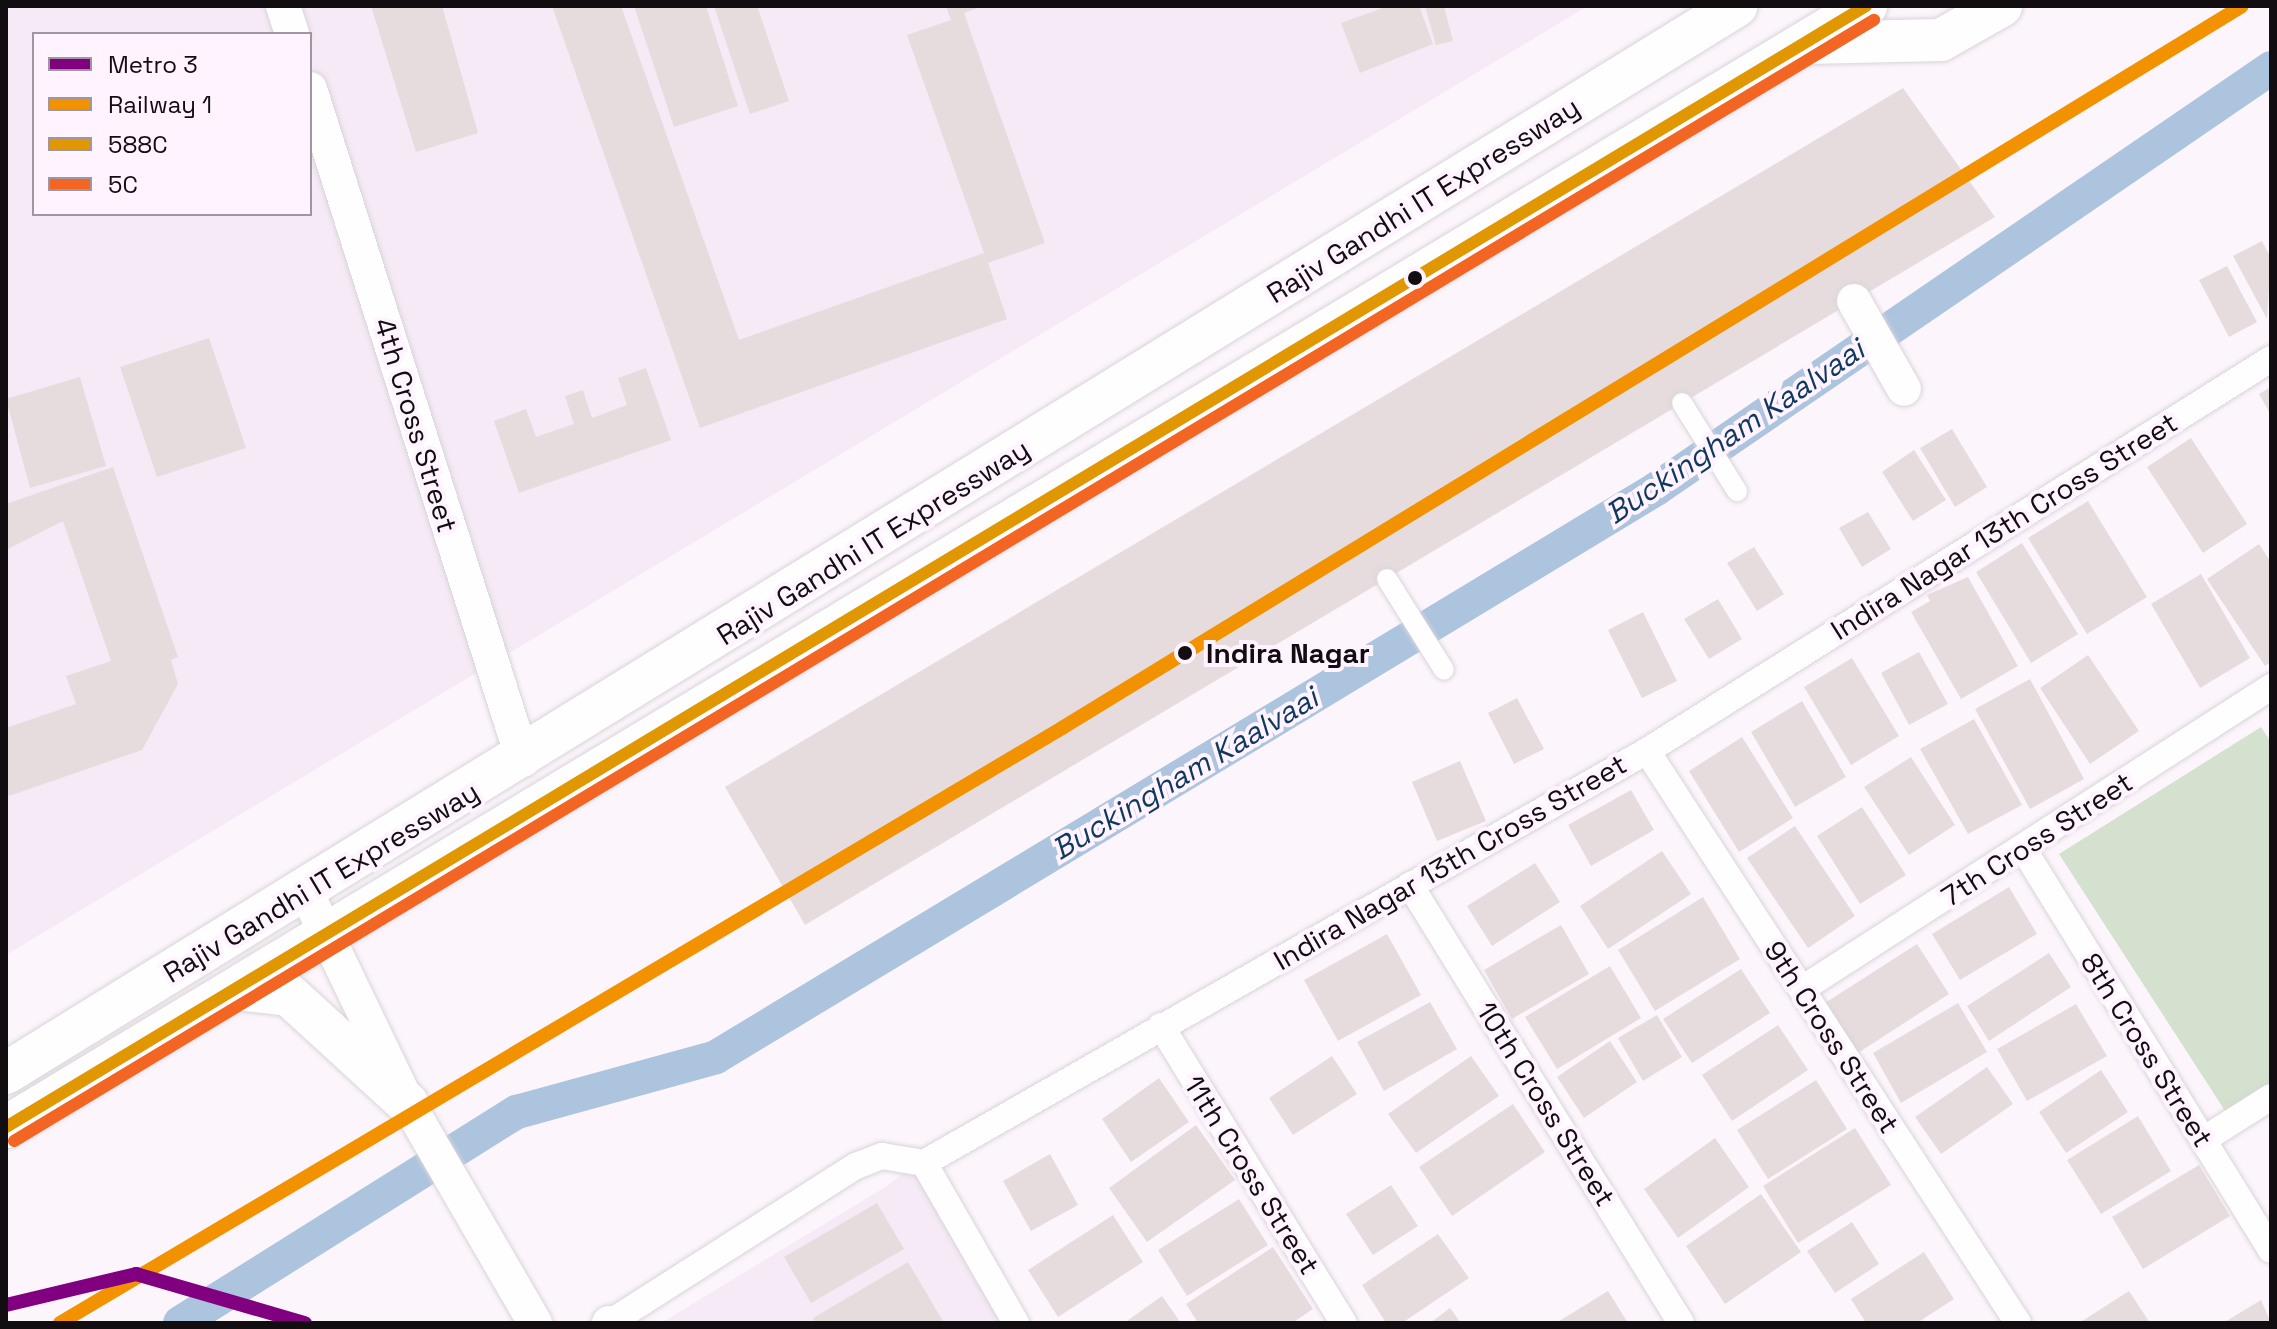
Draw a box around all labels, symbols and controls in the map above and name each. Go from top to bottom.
legend [32,32,312,216]
text: Metro 3 [108,49,198,80]
text: Railway 1 [108,89,212,120]
street label: Rajiv Gandhi IT Expressway [1260,90,1586,310]
text: 588C [108,129,168,160]
text: 5C [108,169,138,200]
unlabelled marker [1407,270,1423,286]
street label: 4th Cross Street [367,314,465,536]
water label: Buckingham Kaalvaai [1599,332,1871,532]
street label: Indira Nagar 13th Cross Street [1825,405,2183,647]
street label: Rajiv Gandhi IT Expressway [710,432,1036,652]
place label: Indira Nagar [1206,636,1370,670]
marker: Indira Nagar [1171,639,1199,667]
water label: Buckingham Kaalvaai [1045,680,1325,868]
street label: Indira Nagar 13th Cross Street [1268,747,1632,977]
street label: 7th Cross Street [1935,765,2139,913]
street label: Rajiv Gandhi IT Expressway [157,774,485,990]
street label: 9th Cross Street [1757,935,1907,1139]
street label: 8th Cross Street [2074,947,2220,1153]
street label: 10th Cross Street [1470,996,1622,1212]
street label: 11th Cross Street [1177,1069,1327,1281]

